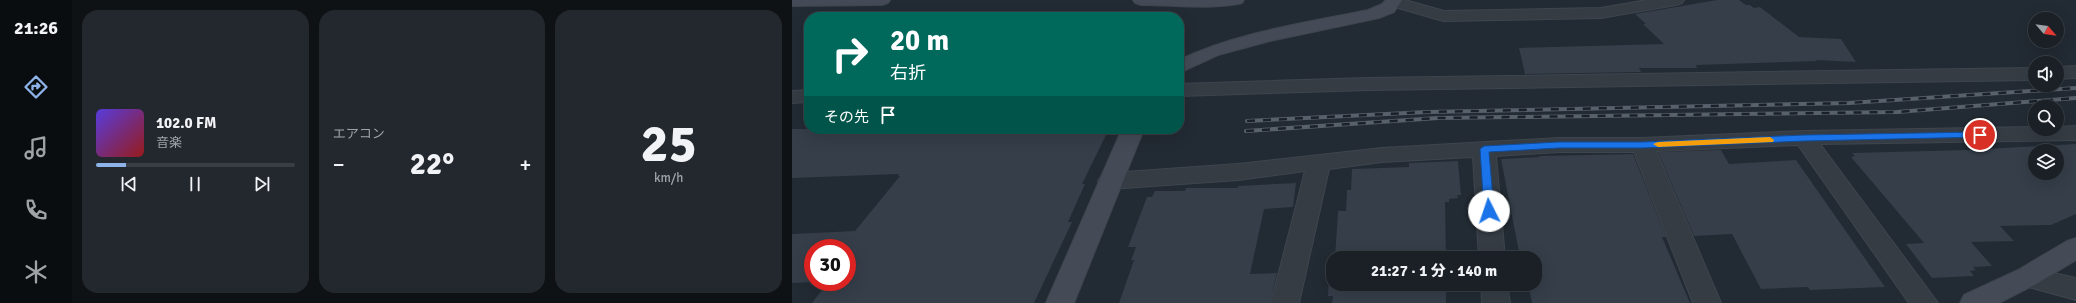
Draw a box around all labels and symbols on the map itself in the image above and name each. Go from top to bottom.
north arrow [2028,12,2064,48]
pin [1963,118,1997,152]
position arrow [1468,190,1510,232]
speed limit sign: 30 [804,239,856,291]

